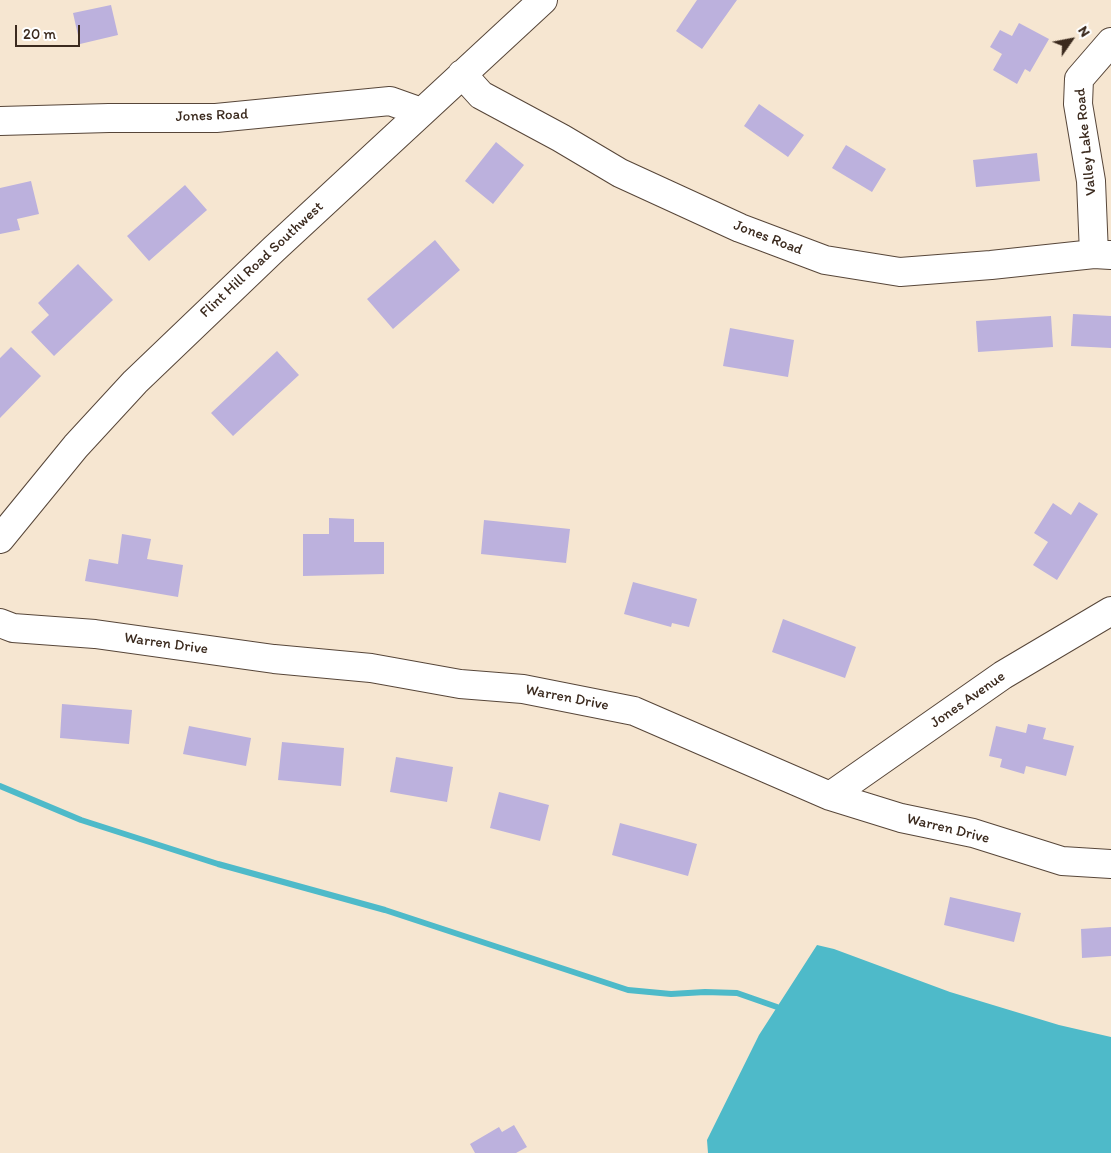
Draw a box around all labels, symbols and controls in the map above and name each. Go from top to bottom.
scale bar [18,15,82,47]
north arrow [1046,15,1096,65]
text: N [1074,23,1094,40]
text: 20 m [23,25,56,43]
street label: Valley Lake Road [1071,87,1101,197]
street label: Jones Road [175,106,249,126]
street label: Flint Hill Road Southwest [197,198,327,322]
street label: Jones Road [731,217,805,259]
street label: Warren Drive [123,629,209,659]
street label: Jones Avenue [927,668,1009,732]
street label: Warren Drive [524,681,610,715]
street label: Warren Drive [905,810,991,848]

